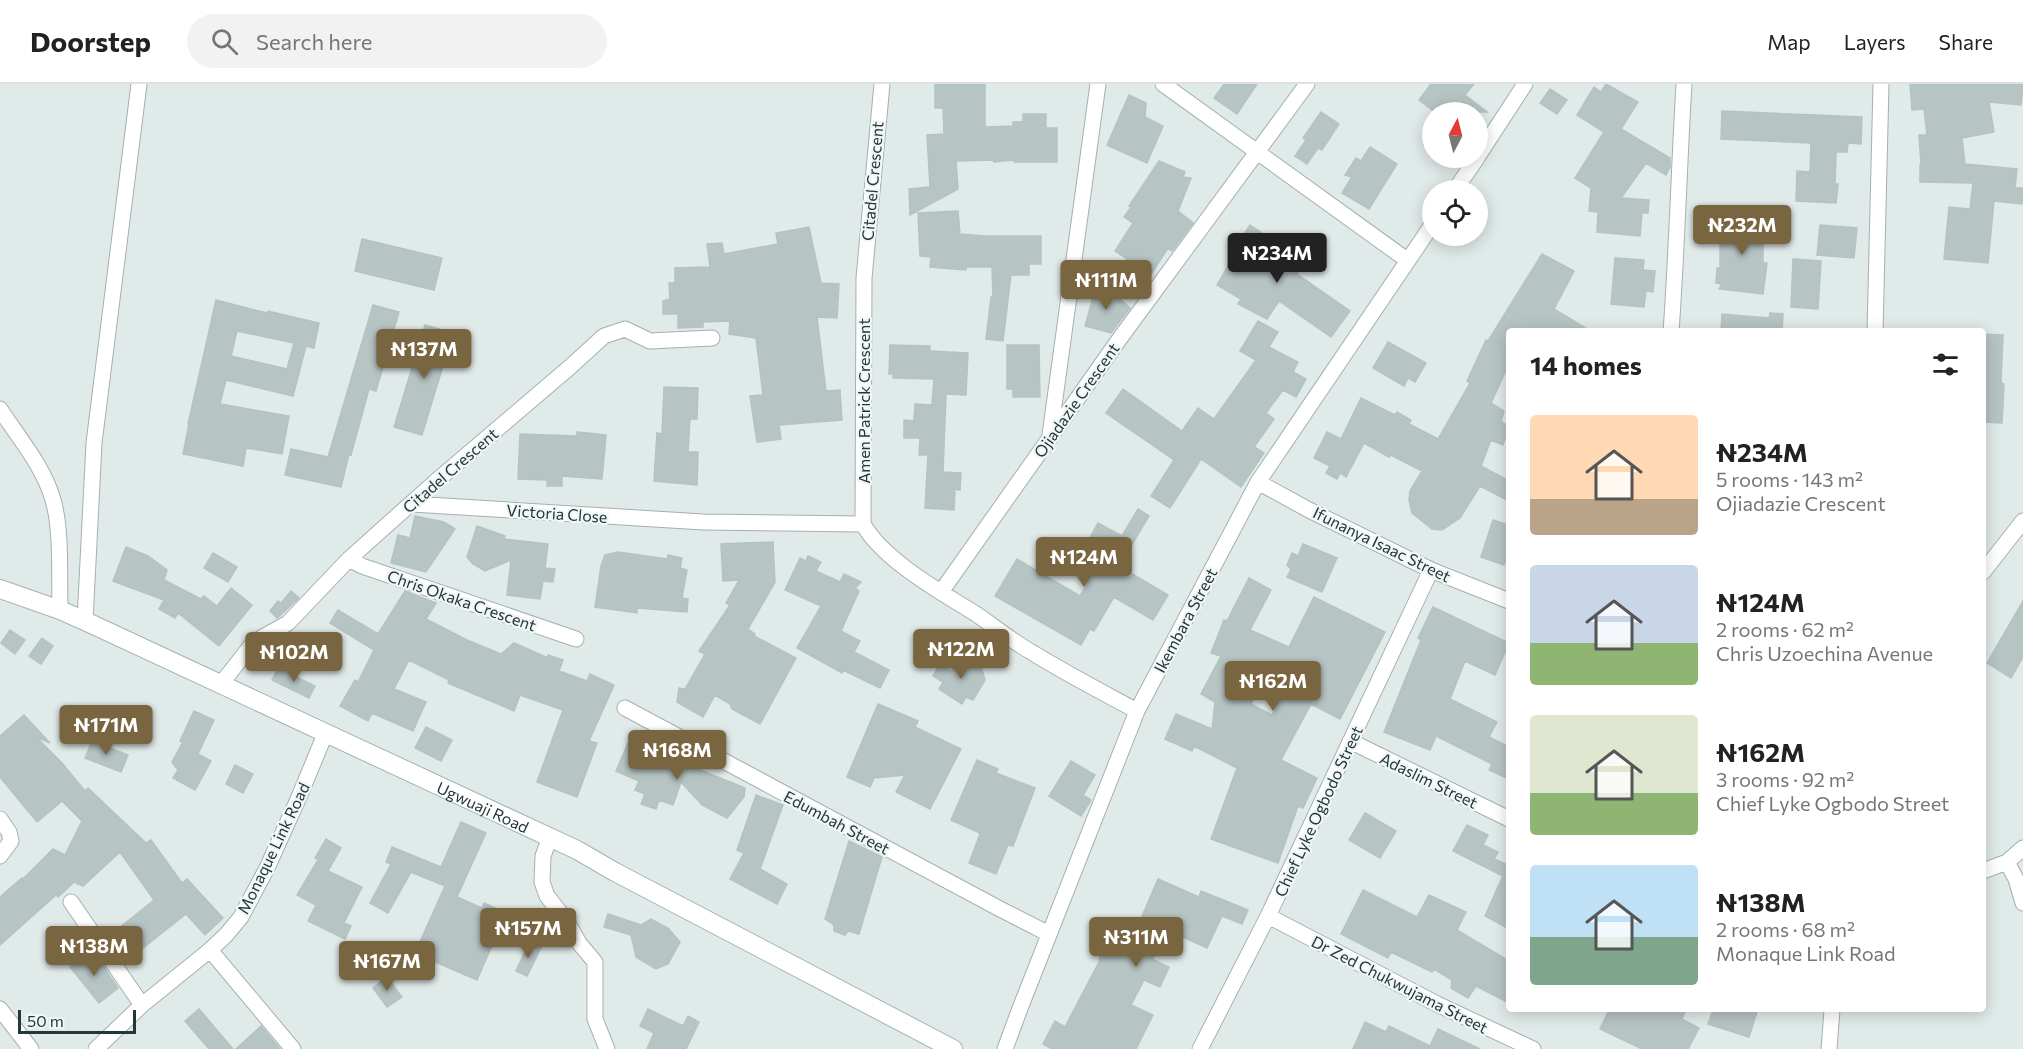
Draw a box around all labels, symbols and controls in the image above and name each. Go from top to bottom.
search box [187,14,607,68]
text: Doorstep [30,24,151,58]
icon: search [208,25,241,58]
text: Search here [256,28,372,55]
text: Map [1767,29,1811,54]
text: Layers [1844,29,1906,54]
text: Share [1939,29,1993,54]
north arrow [1422,102,1488,168]
map controls [1422,102,1488,246]
street label: Citadel Crescent [857,120,887,241]
button: locate [1422,180,1488,246]
pin: ₦232M [1700,205,1784,256]
text: ₦232M [1707,212,1777,236]
pin: ₦234M [1235,233,1319,284]
text: ₦234M [1242,240,1312,264]
pin: ₦111M [1064,260,1148,311]
text: ₦111M [1075,267,1137,291]
street label: Amen Patrick Crescent [854,318,873,484]
pin: ₦137M [382,329,466,380]
text: ₦137M [390,336,458,360]
street label: Ojiadazie Crescent [1029,339,1123,461]
icon: filters [1929,348,1962,381]
text: 14 homes [1530,349,1642,380]
street label: Citadel Crescent [399,423,502,516]
text: ₦234M [1716,436,1808,467]
icon: home [1578,439,1650,511]
text: 5 rooms · 143 m² [1716,467,1863,491]
text: Ojiadazie Crescent [1716,491,1886,515]
street label: Victoria Close [506,500,608,526]
street label: Ifunanya Isaac Street [1310,502,1454,586]
pin: ₦124M [1042,537,1126,588]
text: ₦124M [1050,544,1118,568]
street label: Ikembara Street [1149,564,1221,676]
street label: Chris Okaka Crescent [385,566,539,635]
text: ₦124M [1716,586,1805,617]
icon: home [1578,589,1650,661]
text: 2 rooms · 62 m² [1716,617,1854,641]
pin: ₦122M [919,629,1003,680]
pin: ₦102M [252,632,336,683]
text: ₦122M [927,636,995,660]
text: ₦102M [259,639,329,663]
text: Chris Uzoechina Avenue [1716,641,1933,665]
pin: ₦162M [1231,661,1315,712]
text: ₦162M [1239,668,1307,692]
pin: ₦171M [64,705,148,756]
text: ₦171M [74,712,138,736]
street label: Chief Lyke Ogbodo Street [1270,722,1366,900]
pin: ₦168M [635,730,719,781]
text: ₦162M [1716,736,1805,767]
text: ₦168M [642,737,712,761]
icon: home [1578,739,1650,811]
street label: Adaslim Street [1377,748,1481,812]
text: 3 rooms · 92 m² [1716,767,1854,791]
street label: Ugwuaji Road [434,777,532,836]
street label: Monaque Link Road [233,779,313,917]
street label: Edumbah Street [781,786,893,858]
text: Chief Lyke Ogbodo Street [1716,791,1949,815]
text: ₦138M [1716,886,1806,917]
icon: home [1578,889,1650,961]
pin: ₦157M [486,908,570,959]
text: ₦157M [494,915,562,939]
pin: ₦311M [1094,917,1178,968]
text: 2 rooms · 68 m² [1716,917,1855,941]
text: ₦311M [1103,924,1169,948]
pin: ₦138M [52,926,136,977]
street label: Dr Zed Chukwujama Street [1309,931,1492,1037]
text: ₦138M [60,933,128,957]
pin: ₦167M [345,941,429,992]
text: Monaque Link Road [1716,941,1896,965]
text: ₦167M [353,948,421,972]
scale bar [18,1007,136,1034]
text: 50 m [27,1011,64,1030]

